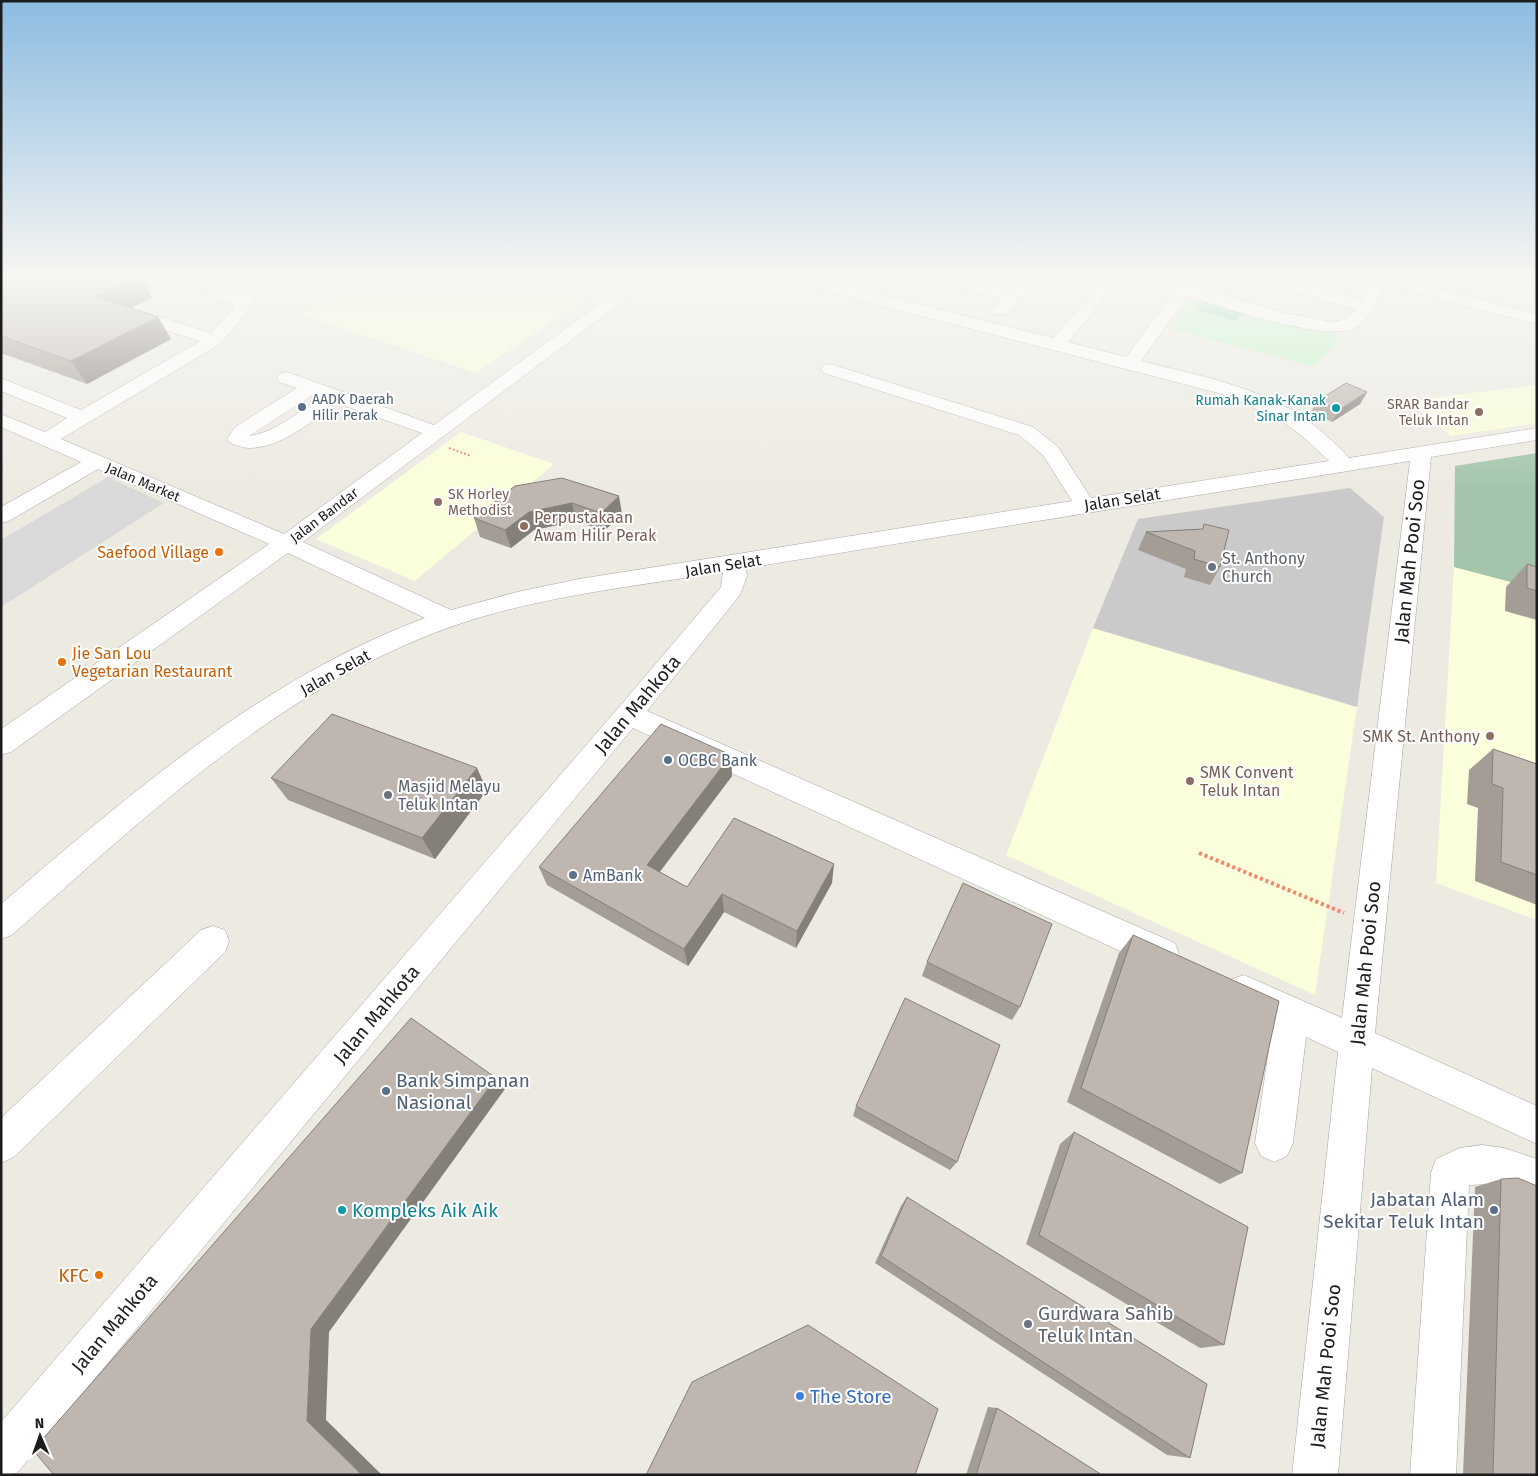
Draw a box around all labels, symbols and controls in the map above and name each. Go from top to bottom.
place label: AADK Daerah Hilir Perak [312,391,394,424]
place label: Rumah Kanak-Kanak Sinar Intan [1195,392,1327,425]
place label: SRAR Bandar Teluk Intan [1387,396,1470,429]
marker: AADK Daerah Hilir Perak [296,401,308,413]
marker: Rumah Kanak-Kanak Sinar Intan [1330,402,1342,414]
marker: SRAR Bandar Teluk Intan [1473,406,1485,418]
street label: Jalan Market [103,459,183,506]
street label: Jalan Mah Pooi Soo [1389,478,1430,644]
street label: Jalan Bandar [287,484,362,547]
street label: Jalan Selat [1083,484,1162,515]
place label: SK Horley Methodist [448,486,513,519]
marker: SK Horley Methodist [432,496,444,508]
place label: Perpustakaan Awam Hilir Perak [534,508,657,545]
marker: Perpustakaan Awam Hilir Perak [518,520,530,532]
place label: Saefood Village [97,543,209,562]
marker: Saefood Village [213,546,225,558]
place label: St. Anthony Church [1222,549,1305,586]
street label: Jalan Selat [684,550,763,581]
marker: St. Anthony Church [1206,561,1218,573]
place label: Jie San Lou Vegetarian Restaurant [72,644,232,681]
street label: Jalan Selat [297,645,374,699]
street label: Jalan Mahkota [589,650,685,758]
marker: Jie San Lou Vegetarian Restaurant [56,656,68,668]
place label: SMK St. Anthony [1363,727,1480,746]
marker: SMK St. Anthony [1484,730,1496,742]
place label: OCBC Bank [678,751,758,770]
marker: OCBC Bank [662,754,674,766]
place label: SMK Convent Teluk Intan [1200,763,1294,800]
marker: SMK Convent Teluk Intan [1184,775,1196,787]
place label: Masjid Melayu Teluk Intan [398,777,501,814]
marker: Masjid Melayu Teluk Intan [382,789,394,801]
place label: AmBank [583,866,643,885]
marker: AmBank [567,869,579,881]
street label: Jalan Mah Pooi Soo [1345,880,1386,1046]
street label: Jalan Mahkota [328,960,424,1068]
place label: Bank Simpanan Nasional [396,1069,530,1114]
marker: Bank Simpanan Nasional [380,1085,392,1097]
place label: Jabatan Alam Sekitar Teluk Intan [1323,1188,1484,1233]
place label: Kompleks Aik Aik [352,1199,498,1222]
marker: Kompleks Aik Aik [336,1204,348,1216]
marker: Jabatan Alam Sekitar Teluk Intan [1488,1204,1500,1216]
place label: KFC [58,1264,89,1287]
street label: Jalan Mahkota [66,1269,162,1377]
marker: KFC [93,1269,105,1281]
street label: Jalan Mah Pooi Soo [1305,1283,1346,1449]
place label: Gurdwara Sahib Teluk Intan [1038,1302,1173,1347]
marker: Gurdwara Sahib Teluk Intan [1022,1318,1034,1330]
place label: The Store [810,1385,892,1408]
marker: The Store [794,1390,806,1402]
north arrow [15,1411,65,1461]
text: N [35,1415,45,1432]

